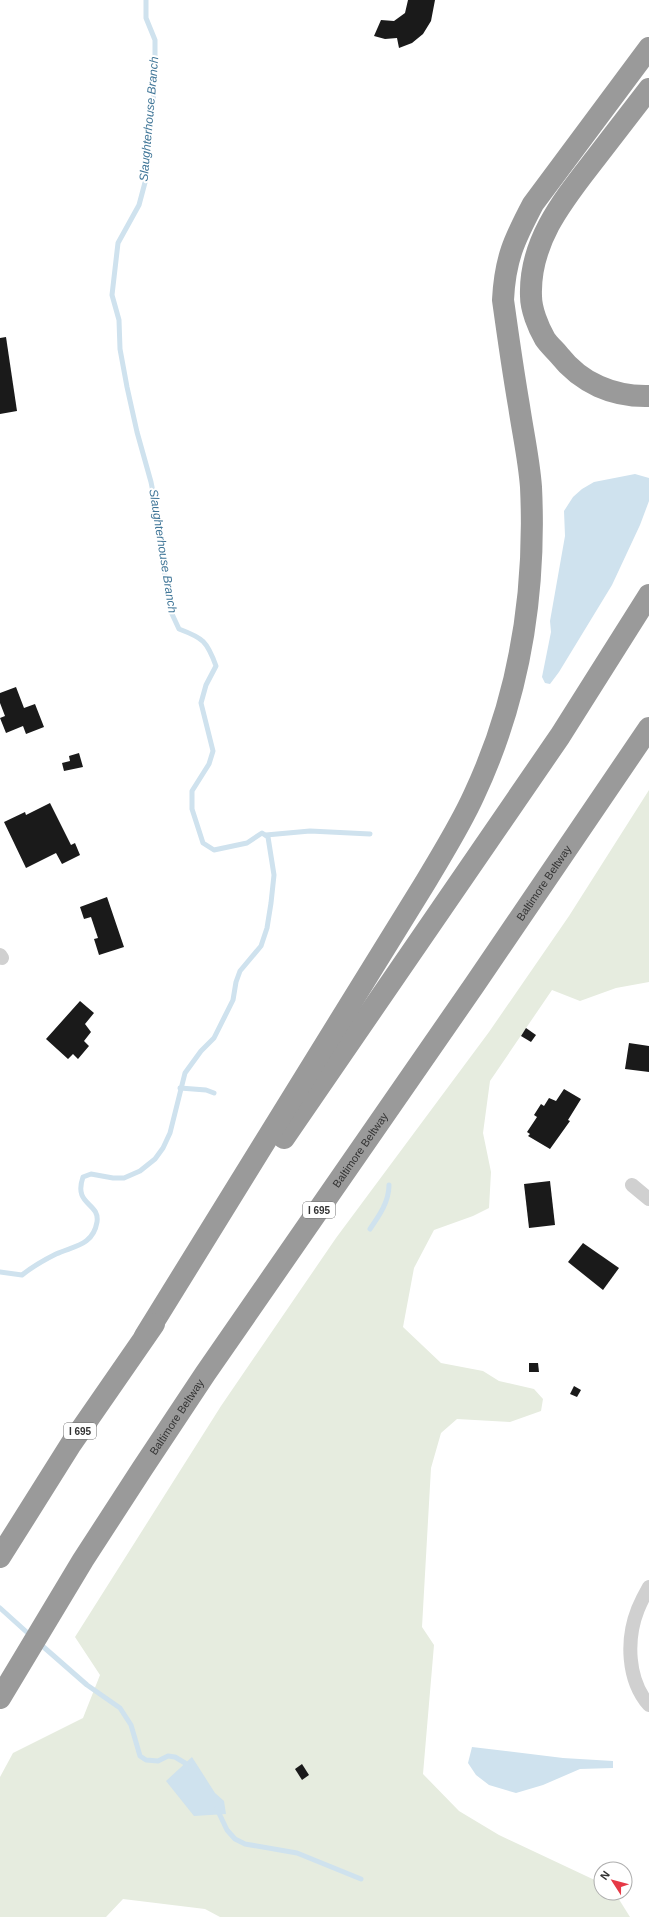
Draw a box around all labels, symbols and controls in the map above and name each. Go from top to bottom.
water label: Slaughterhouse Branch [137,56,161,182]
water label: Slaughterhouse Branch [146,488,180,614]
street label: Baltimore Beltway [514,843,574,923]
street label: Baltimore Beltway [330,1110,390,1190]
road number: I 695 [303,1202,335,1218]
street label: Baltimore Beltway [147,1376,206,1457]
road number: I 695 [64,1423,96,1439]
north arrow [593,1861,633,1901]
text: N [598,1868,612,1882]

